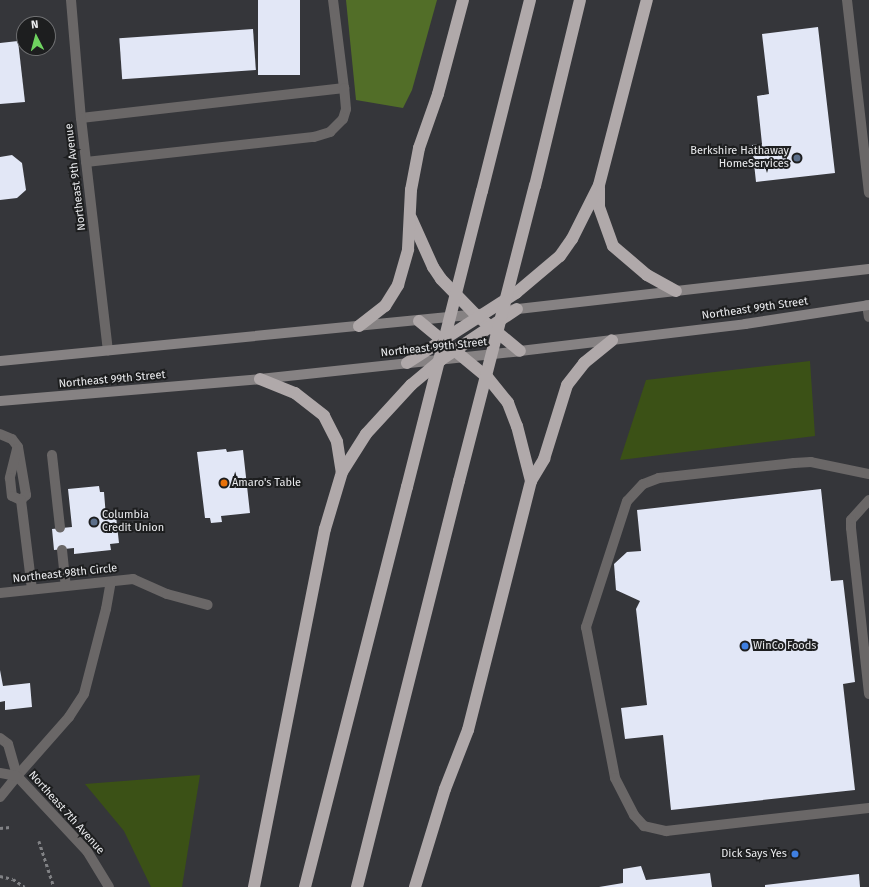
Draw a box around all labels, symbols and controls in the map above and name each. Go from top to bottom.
north arrow [16,16,56,56]
text: N [30,18,39,31]
street label: Northeast 9th Avenue [63,123,89,231]
place label: Berkshire Hathaway HomeServices [690,145,789,171]
marker: Berkshire Hathaway HomeServices [792,153,802,163]
street label: Northeast 99th Street [701,295,809,323]
street label: Northeast 99th Street [380,336,488,360]
street label: Northeast 99th Street [58,369,166,391]
place label: Amaro's Table [232,476,301,490]
marker: Amaro's Table [219,478,229,488]
place label: Columbia Credit Union [102,509,164,535]
marker: Columbia Credit Union [89,517,99,527]
street label: Northeast 98th Circle [12,562,118,586]
place label: WinCo Foods [753,639,816,653]
marker: WinCo Foods [740,641,750,651]
street label: Northeast 7th Avenue [25,769,107,857]
place label: Dick Says Yes [721,847,787,861]
marker: Dick Says Yes [790,849,800,859]

